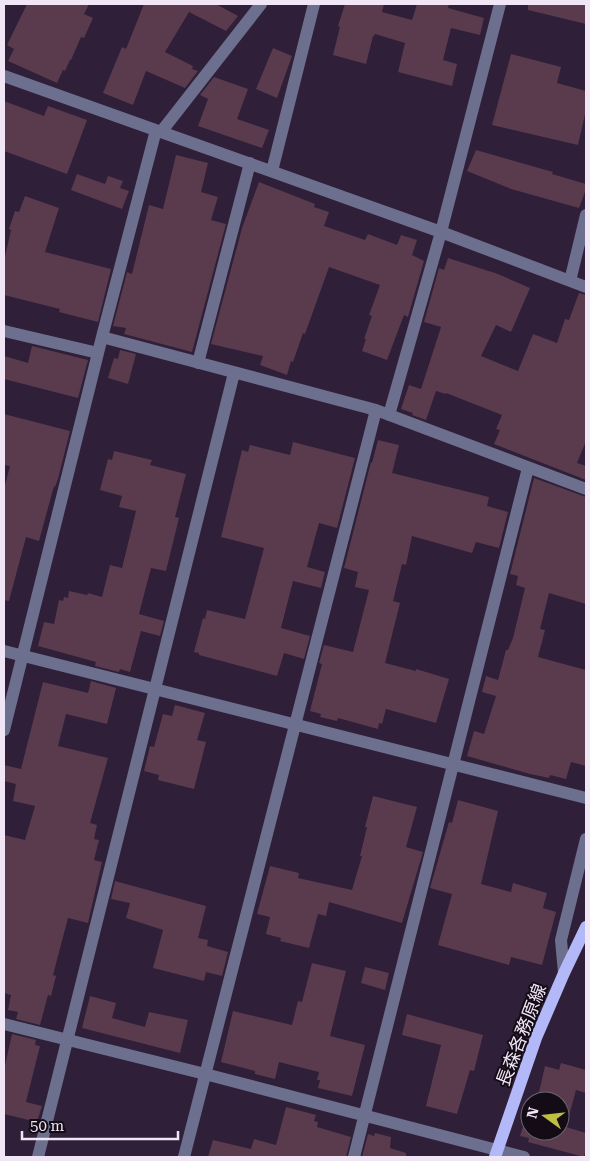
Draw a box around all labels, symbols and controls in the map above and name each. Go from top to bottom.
street label: 長森各務原線 [492,981,550,1089]
north arrow [520,1091,570,1141]
text: N [523,1105,542,1120]
scale bar [22,1108,179,1140]
text: 50 m [30,1117,65,1135]

